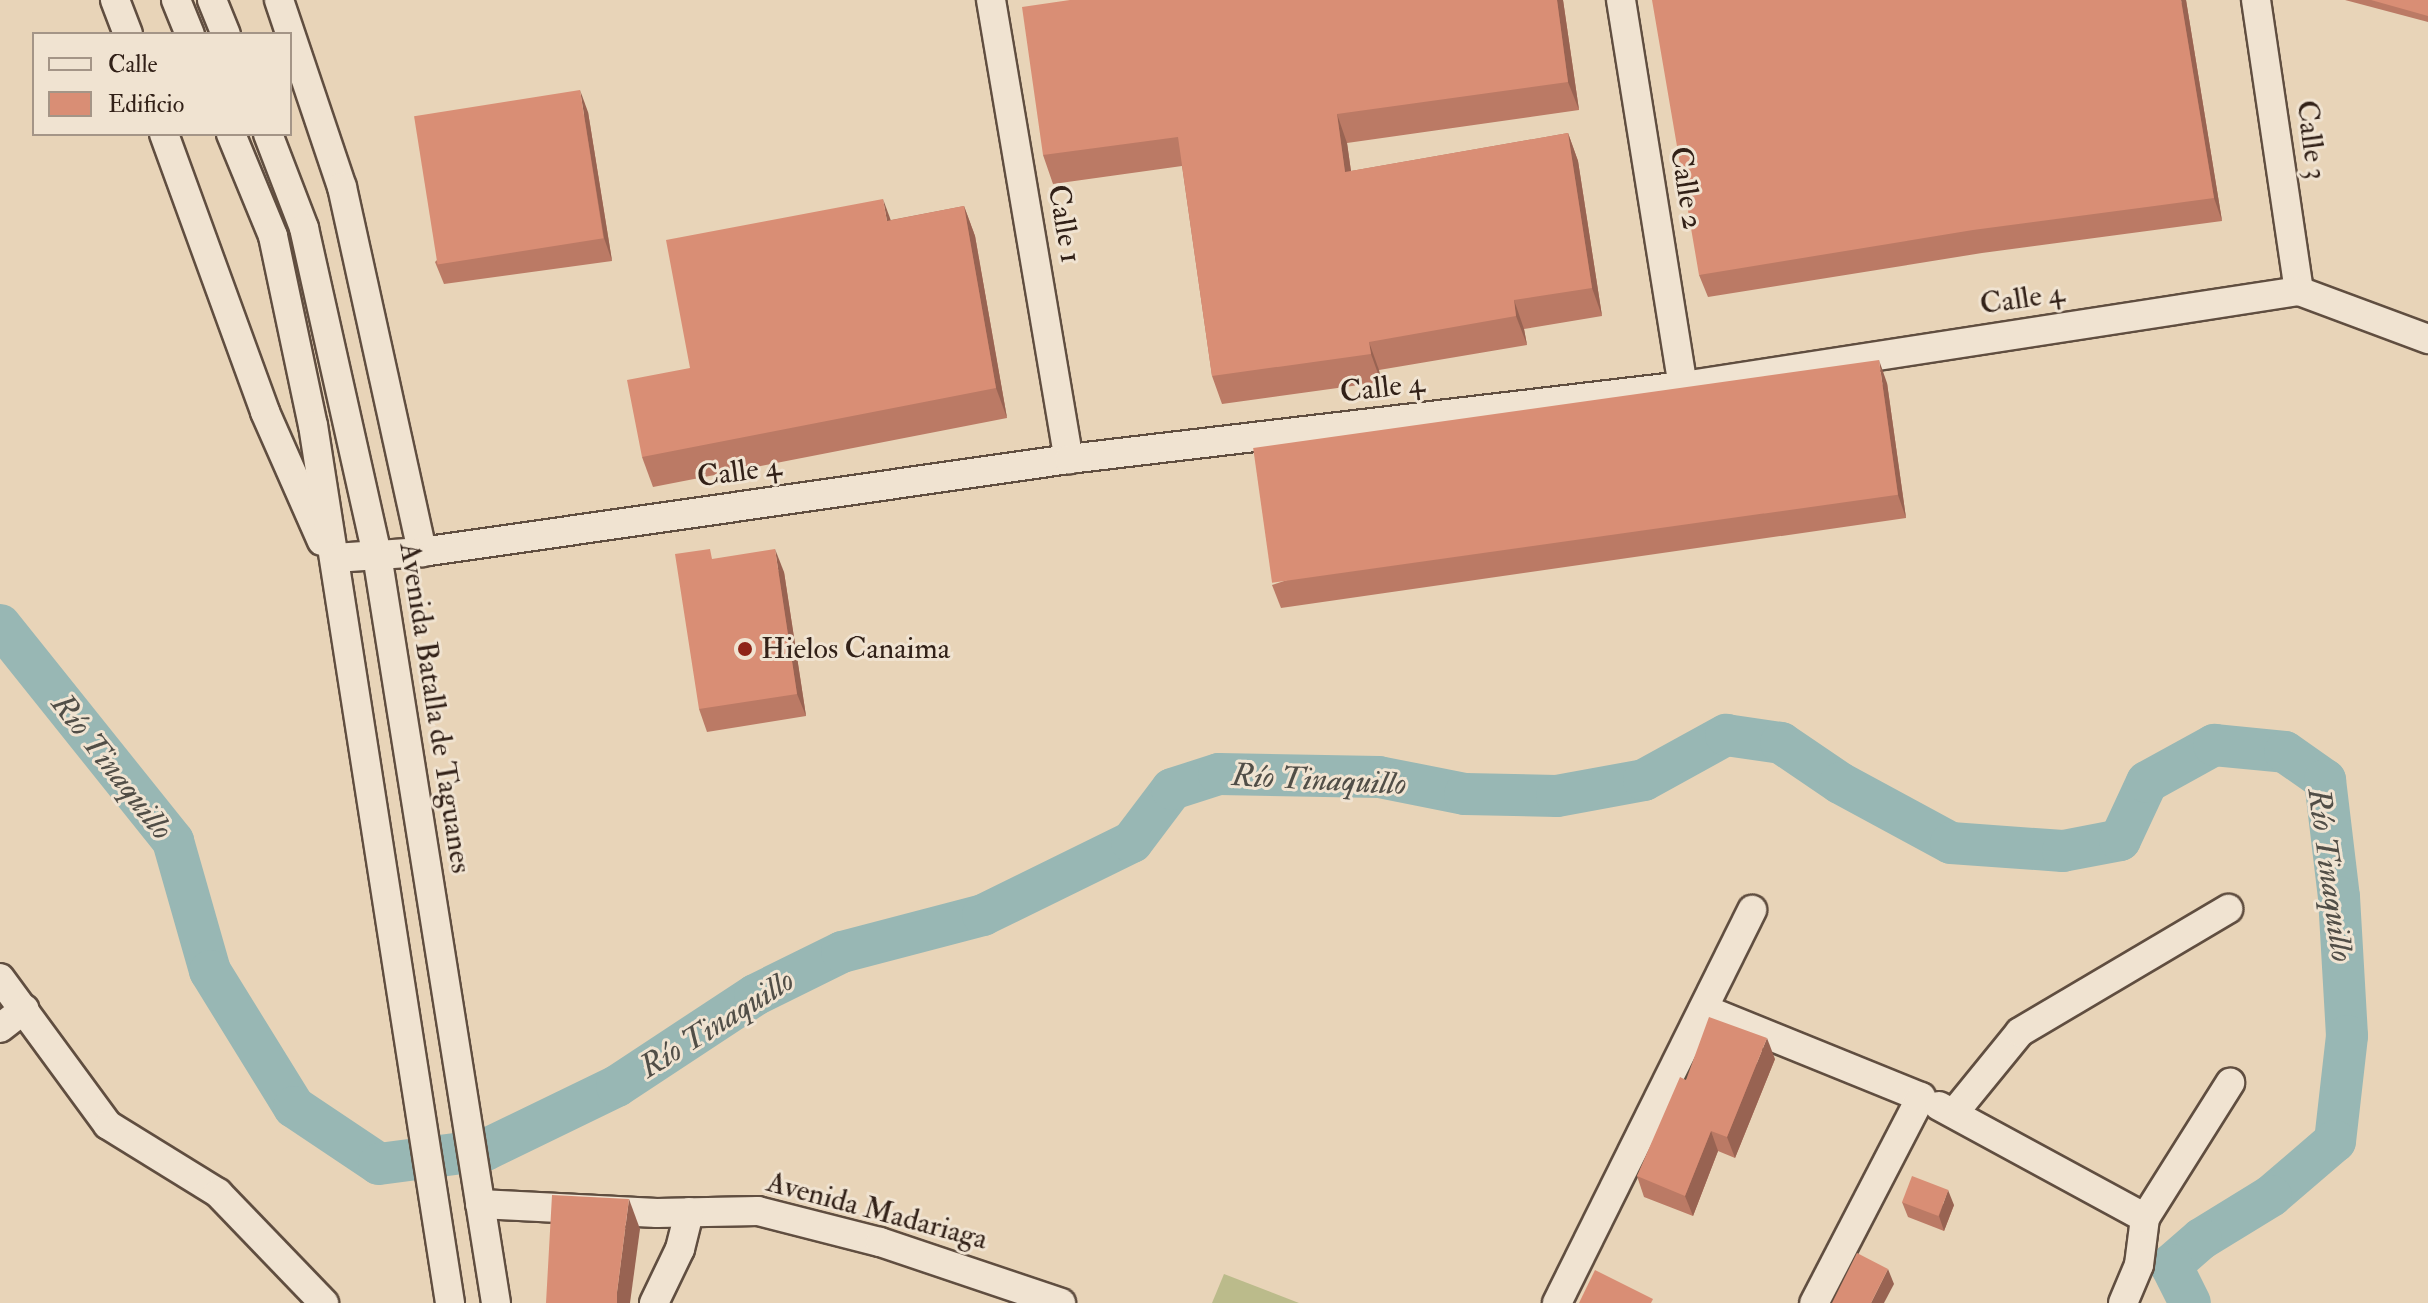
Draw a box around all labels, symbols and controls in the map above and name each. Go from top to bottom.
legend [32,32,292,136]
text: Calle [108,49,158,80]
text: Edificio [108,89,184,120]
street label: Calle 3 [2288,98,2334,182]
street label: Calle 2 [1662,144,1710,232]
street label: Calle 1 [1039,182,1089,266]
street label: Calle 4 [1977,275,2067,323]
street label: Calle 4 [1338,365,1426,411]
street label: Calle 4 [695,448,783,496]
street label: Avenida Batalla de Taguanes [391,540,479,876]
place label: Hielos Canaima [761,631,950,667]
marker: Hielos Canaima [736,640,754,658]
water label: Río Tinaquillo [43,686,181,848]
water label: Río Tinaquillo [1231,756,1407,804]
water label: Río Tinaquillo [2299,786,2361,964]
water label: Río Tinaquillo [633,961,801,1087]
street label: Avenida Madariaga [763,1164,991,1258]

